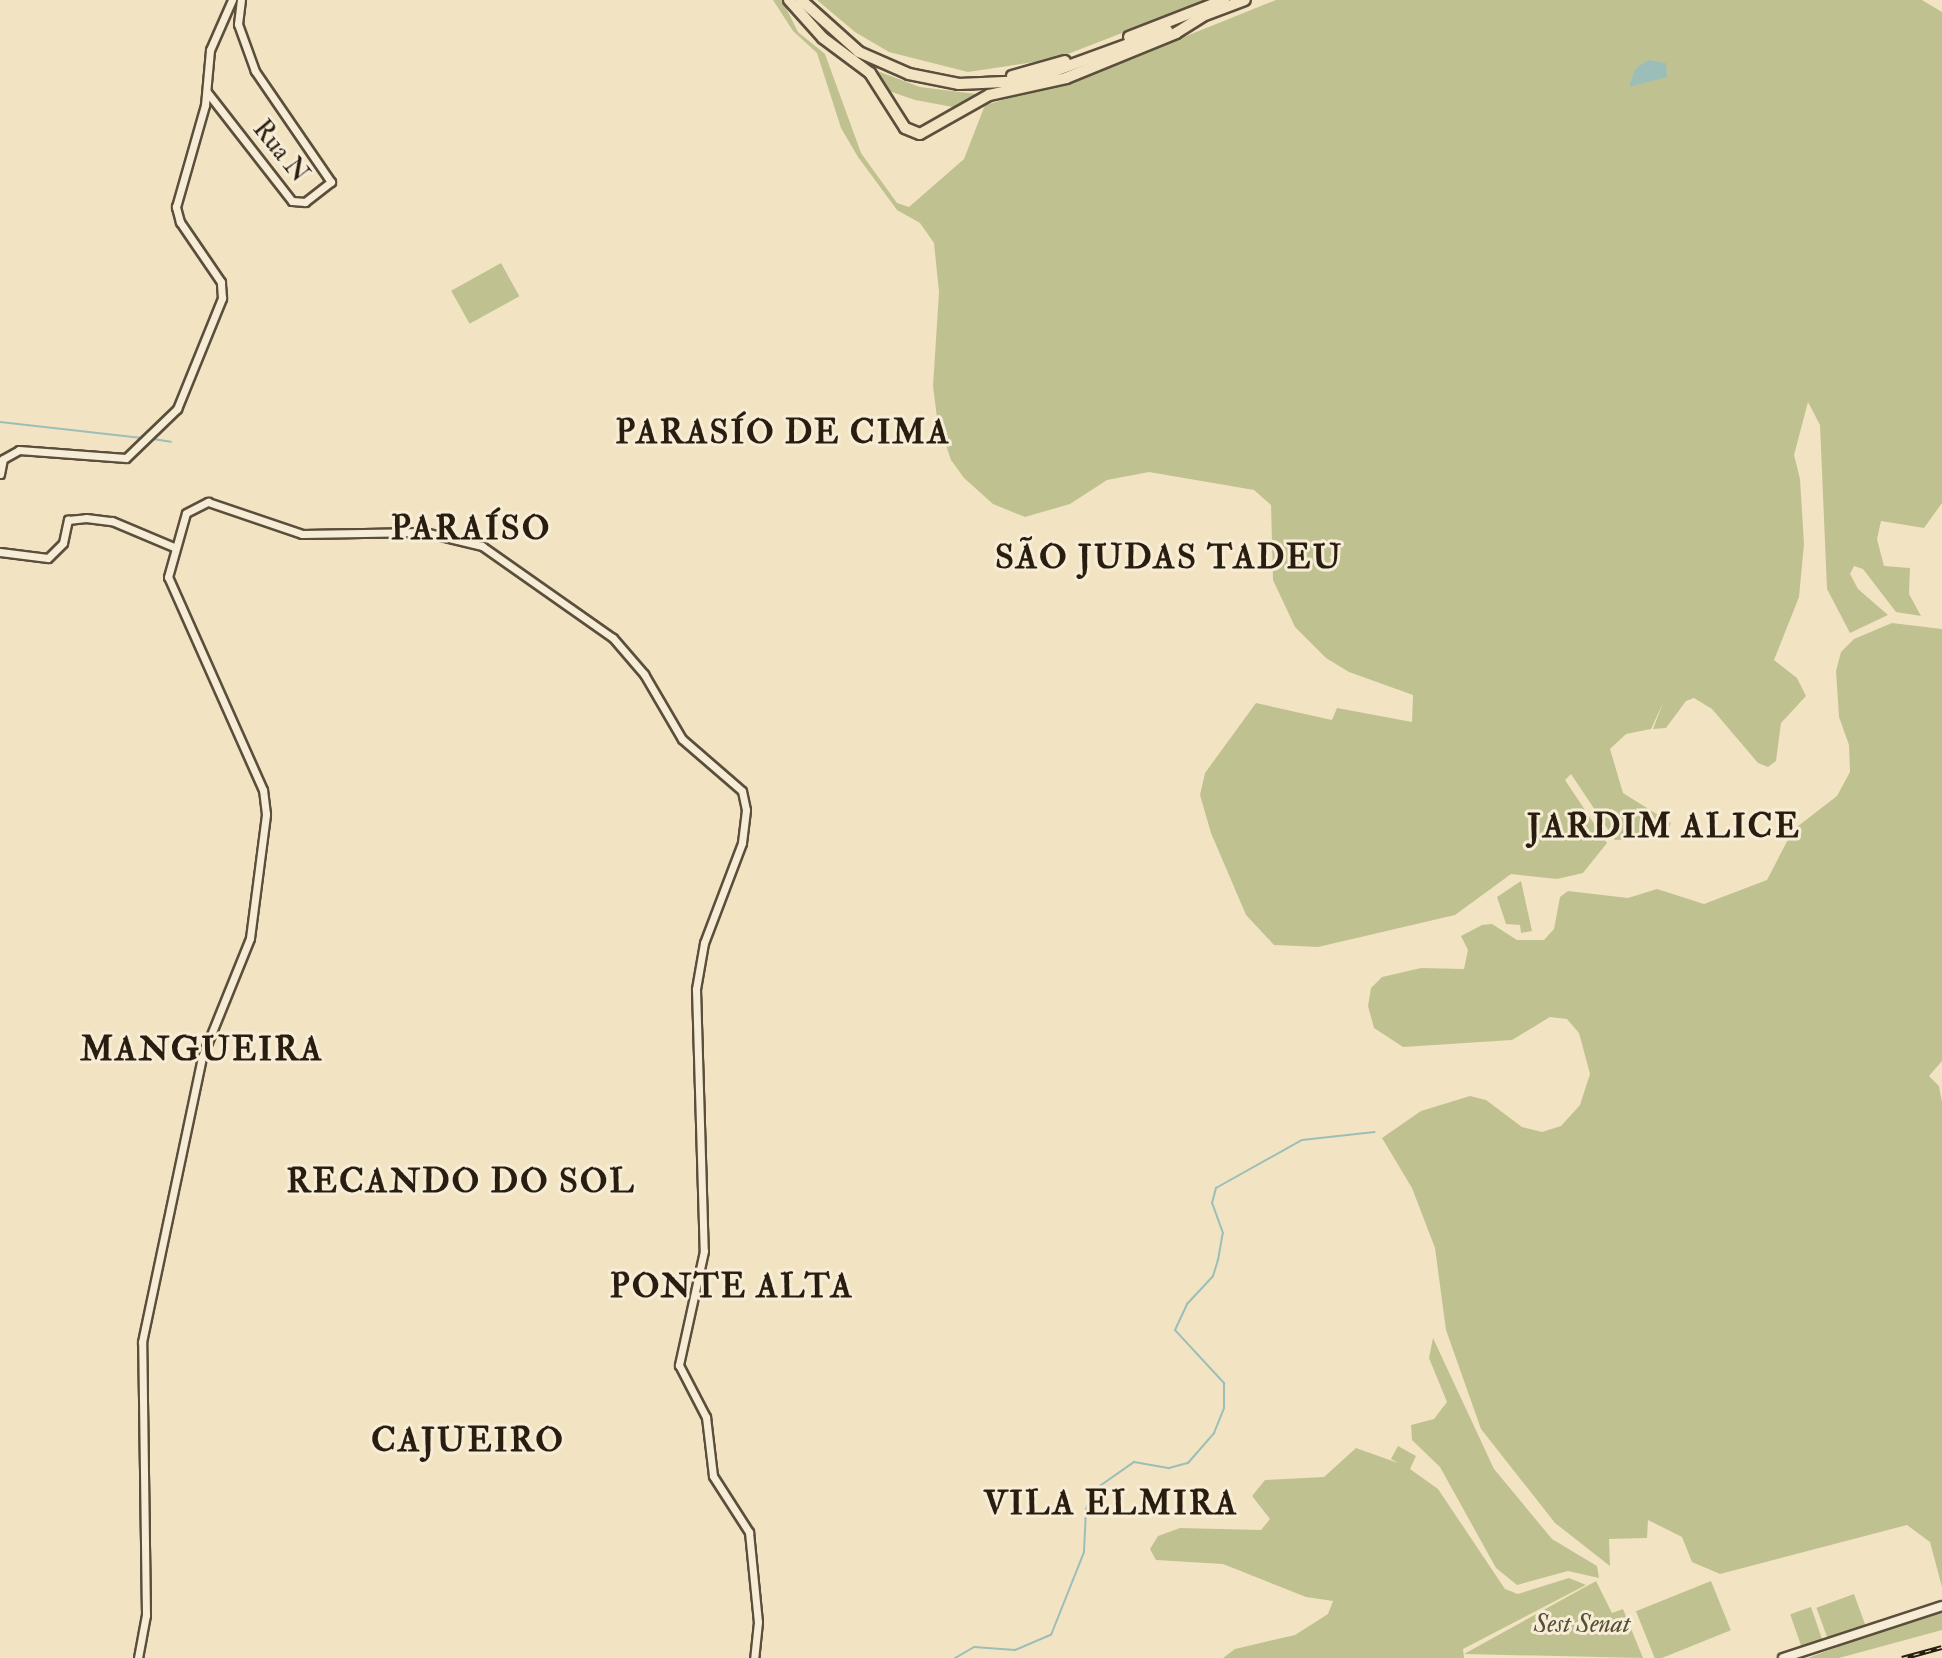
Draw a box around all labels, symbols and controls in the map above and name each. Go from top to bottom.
street label: Rua N [245,114,315,190]
district label: PARASÍO DE CIMA [615,413,951,453]
district label: PARAÍSO [391,509,551,549]
district label: SÃO JUDAS TADEU [995,538,1343,578]
district label: JARDIM ALICE [1527,807,1801,847]
district label: MANGUEIRA [80,1030,324,1070]
district label: RECANDO DO SOL [286,1162,636,1202]
district label: PONTE ALTA [610,1267,854,1307]
district label: CAJUEIRO [371,1421,565,1461]
district label: VILA ELMIRA [983,1484,1239,1524]
park label: Sest Senat [1534,1609,1630,1641]

